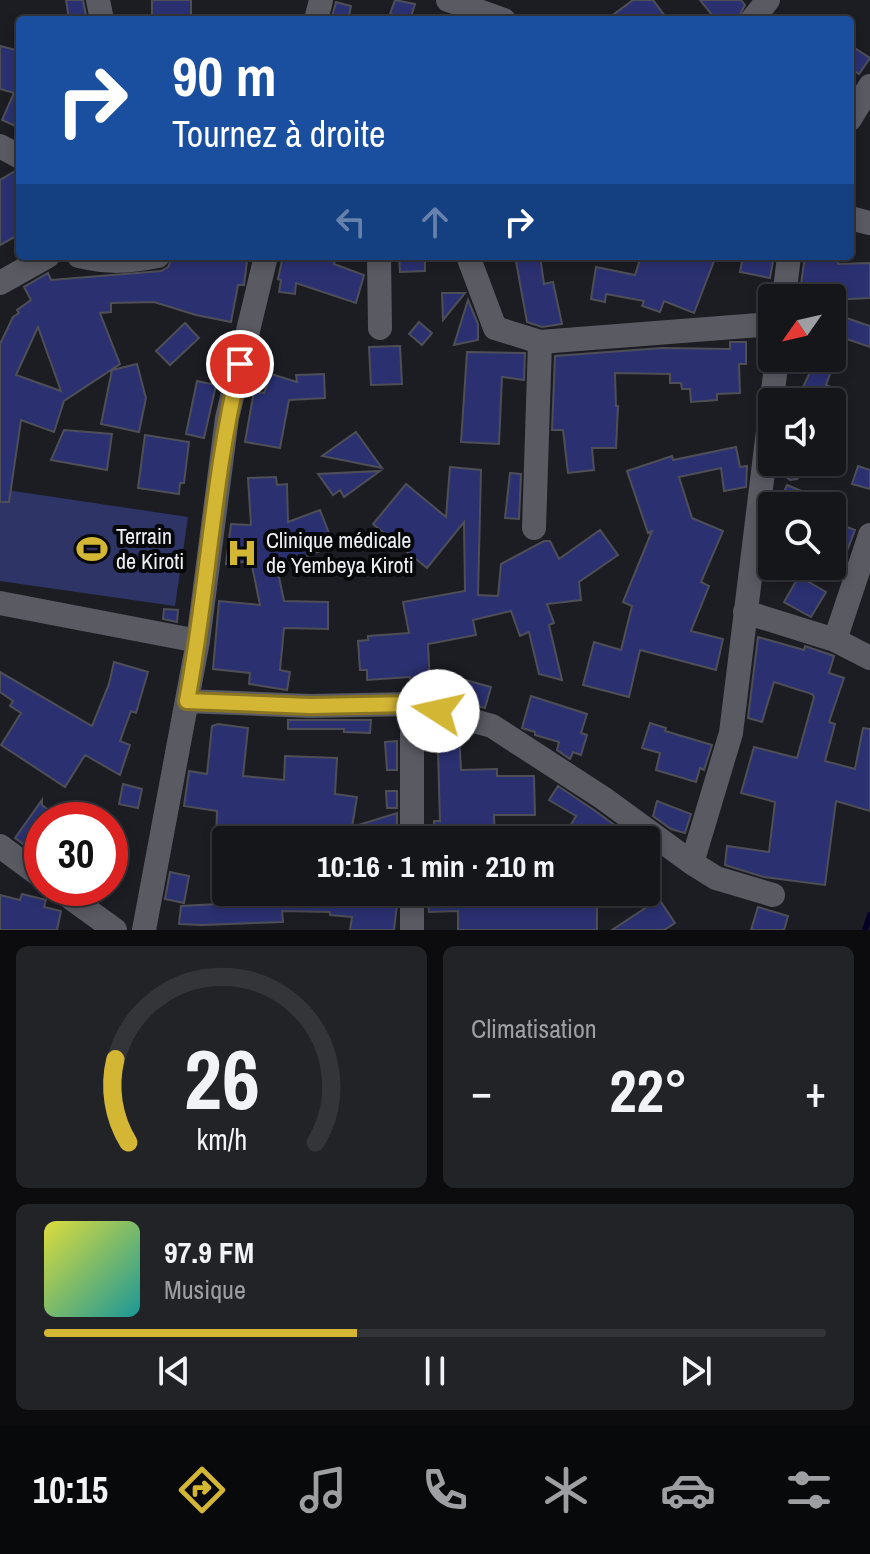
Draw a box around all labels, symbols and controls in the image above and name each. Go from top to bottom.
text: 90 m [172,38,277,113]
icon: right [40,48,144,152]
text: Tournez à droite [172,110,385,158]
icon: left [329,200,373,244]
icon: ahead [413,200,457,244]
icon: right [497,200,541,244]
north arrow [758,284,846,372]
map controls [758,284,846,580]
pin [206,330,274,398]
icon: arrive [218,342,262,386]
button: sound [758,388,846,476]
button: search [758,492,846,580]
place label: Terrain de Kiroti [116,521,184,576]
place label: Clinique médicale de Yembeya Kiroti [266,525,414,580]
sports icon: Terrain de Kiroti [75,532,109,566]
hospital icon: Clinique médicale de Yembeya Kiroti [225,536,259,570]
position arrow [396,669,480,753]
speed limit sign: 30 [24,802,128,906]
text: 10:16 · 1 min · 210 m [317,846,555,886]
text: Climatisation [471,1011,597,1046]
text: 26 [184,1023,259,1135]
text: 22° [609,1050,688,1131]
text: − [471,1061,492,1121]
text: + [805,1061,826,1121]
text: km/h [196,1120,247,1159]
text: 97.9 FM [164,1232,254,1272]
text: Musique [164,1272,246,1307]
icon: previous [152,1349,196,1393]
icon: pause [413,1349,457,1393]
icon: next [674,1349,718,1393]
icon: directions [174,1462,230,1518]
icon: music [295,1462,351,1518]
icon: phone [417,1462,473,1518]
icon: climate [538,1462,594,1518]
icon: car [660,1462,716,1518]
icon: filters [781,1462,837,1518]
text: 10:15 [33,1466,108,1514]

